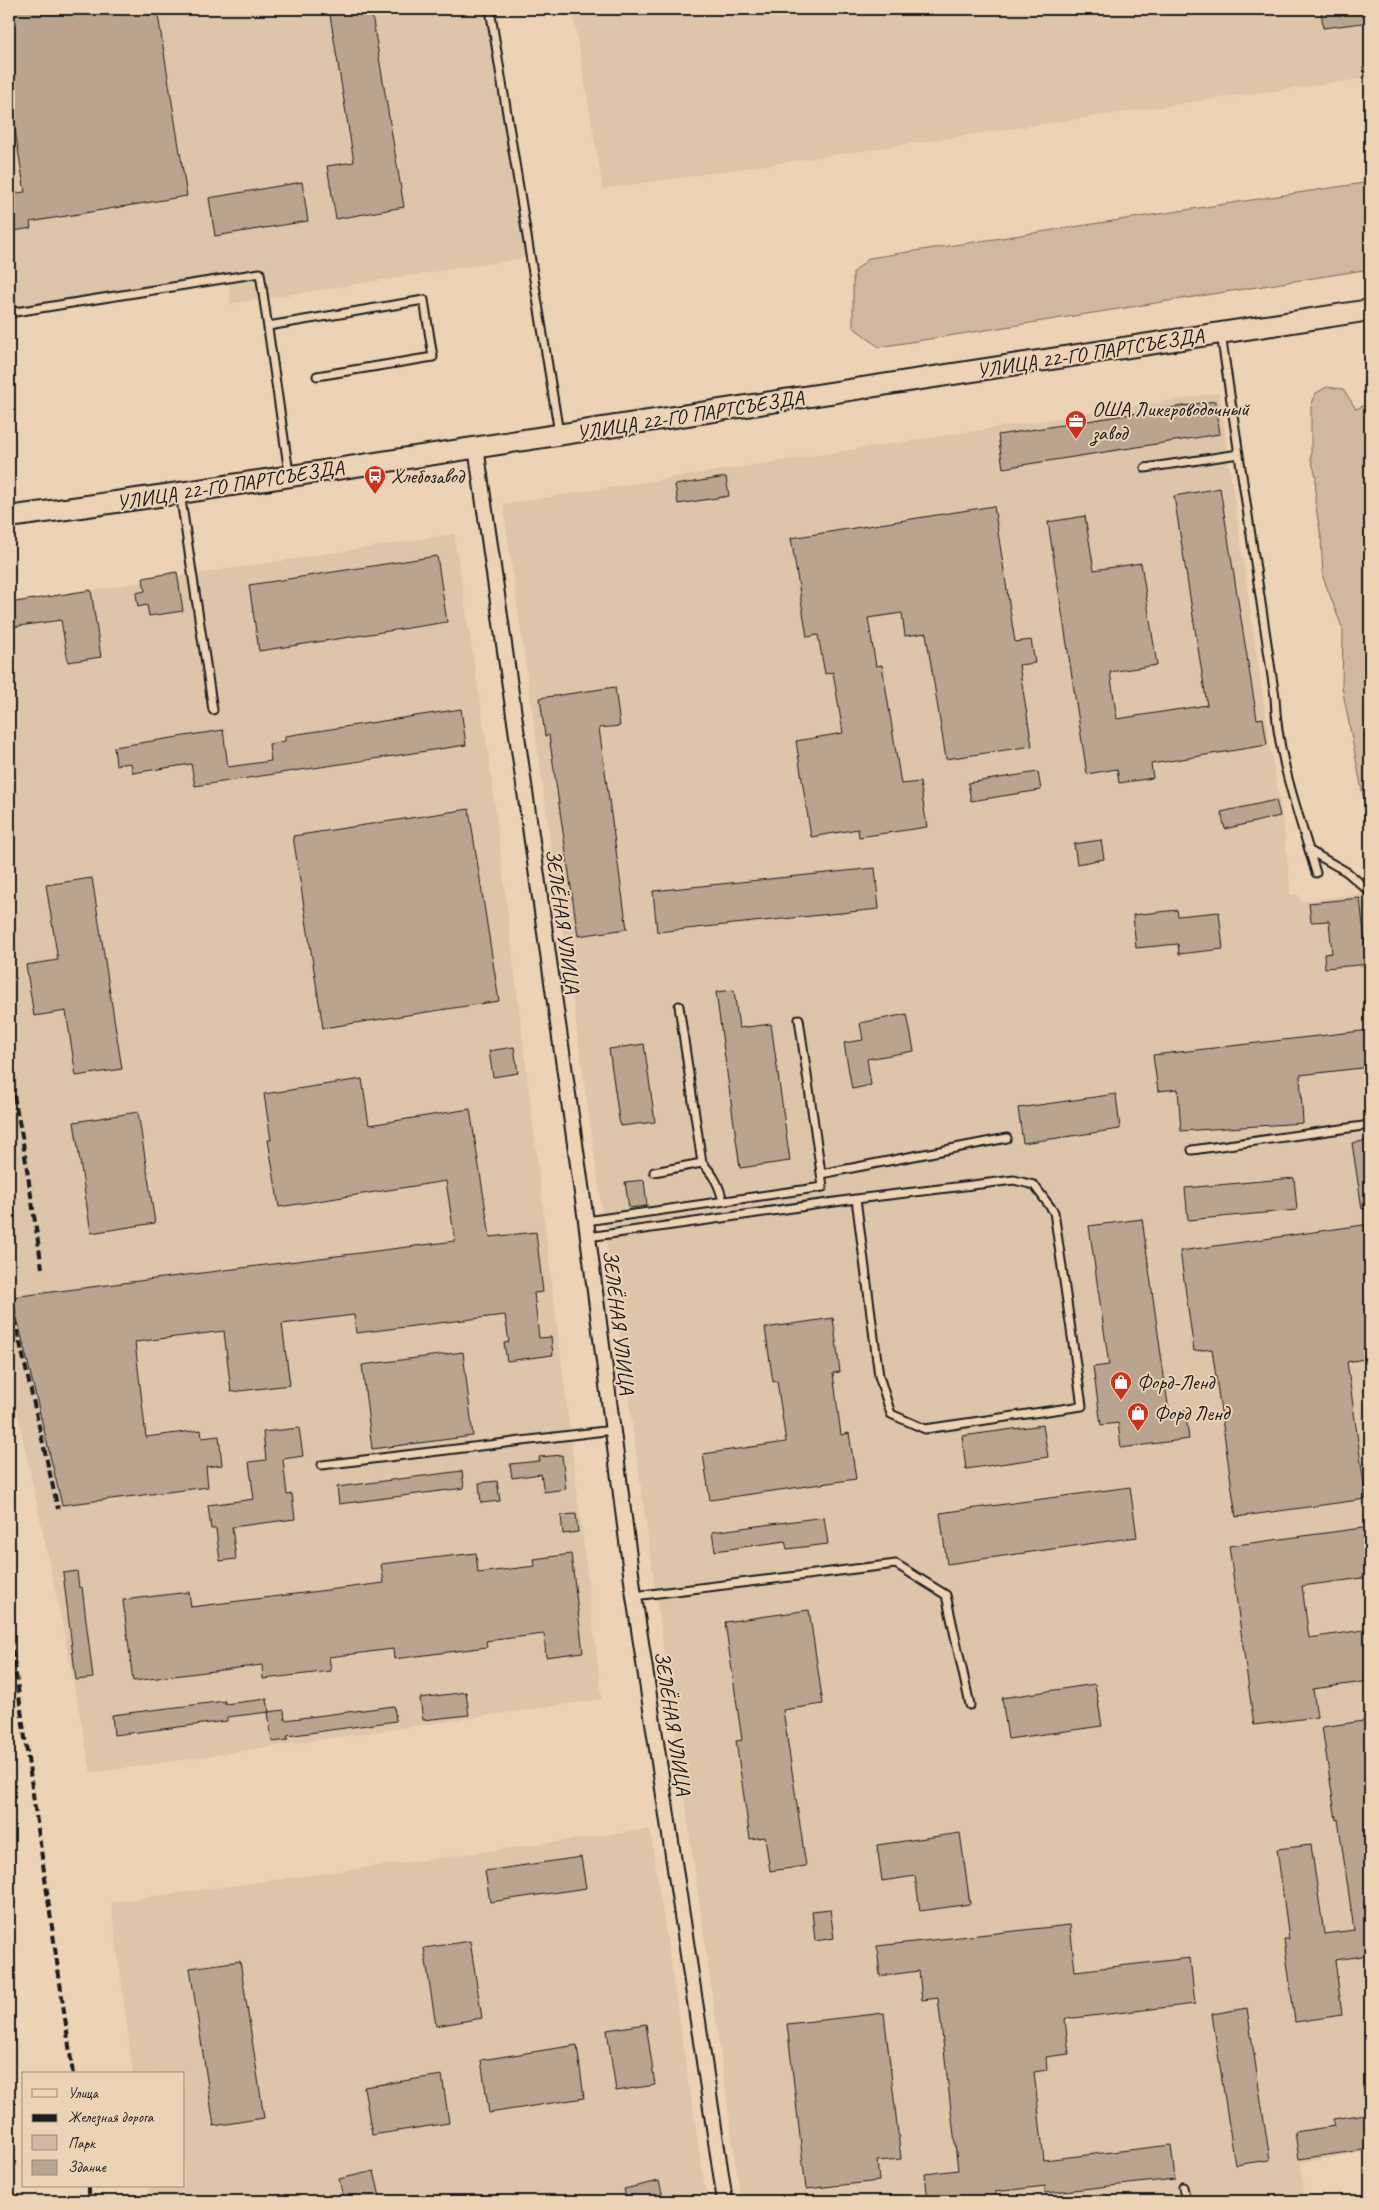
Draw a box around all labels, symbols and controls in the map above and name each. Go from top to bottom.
street label: УЛИЦА 22-ГО ПАРТСЪЕЗДА [975,322,1206,384]
street label: УЛИЦА 22-ГО ПАРТСЪЕЗДА [575,384,806,446]
place label: ОША Ликероводочный завод [1089,396,1250,447]
office icon: ОША Ликероводочный завод [1064,409,1088,440]
street label: УЛИЦА 22-ГО ПАРТСЪЕЗДА [115,454,346,516]
place label: Хлебозавод [391,463,466,489]
bus stop icon: Хлебозавод [363,464,387,495]
street label: ЗЕЛЁНАЯ УЛИЦА [540,847,586,995]
street label: ЗЕЛЁНАЯ УЛИЦА [597,1248,641,1396]
place label: Форд-Ленд [1137,1369,1216,1395]
shop icon: Форд-Ленд [1109,1370,1133,1401]
place label: Форд Ленд [1154,1400,1232,1426]
shop icon: Форд Ленд [1126,1401,1150,1432]
street label: ЗЕЛЁНАЯ УЛИЦА [649,1649,697,1797]
legend [22,2072,185,2188]
text: Улица [68,2084,99,2103]
text: Железная дорога [68,2108,155,2127]
text: Парк [68,2134,96,2153]
text: Здание [68,2158,107,2177]

